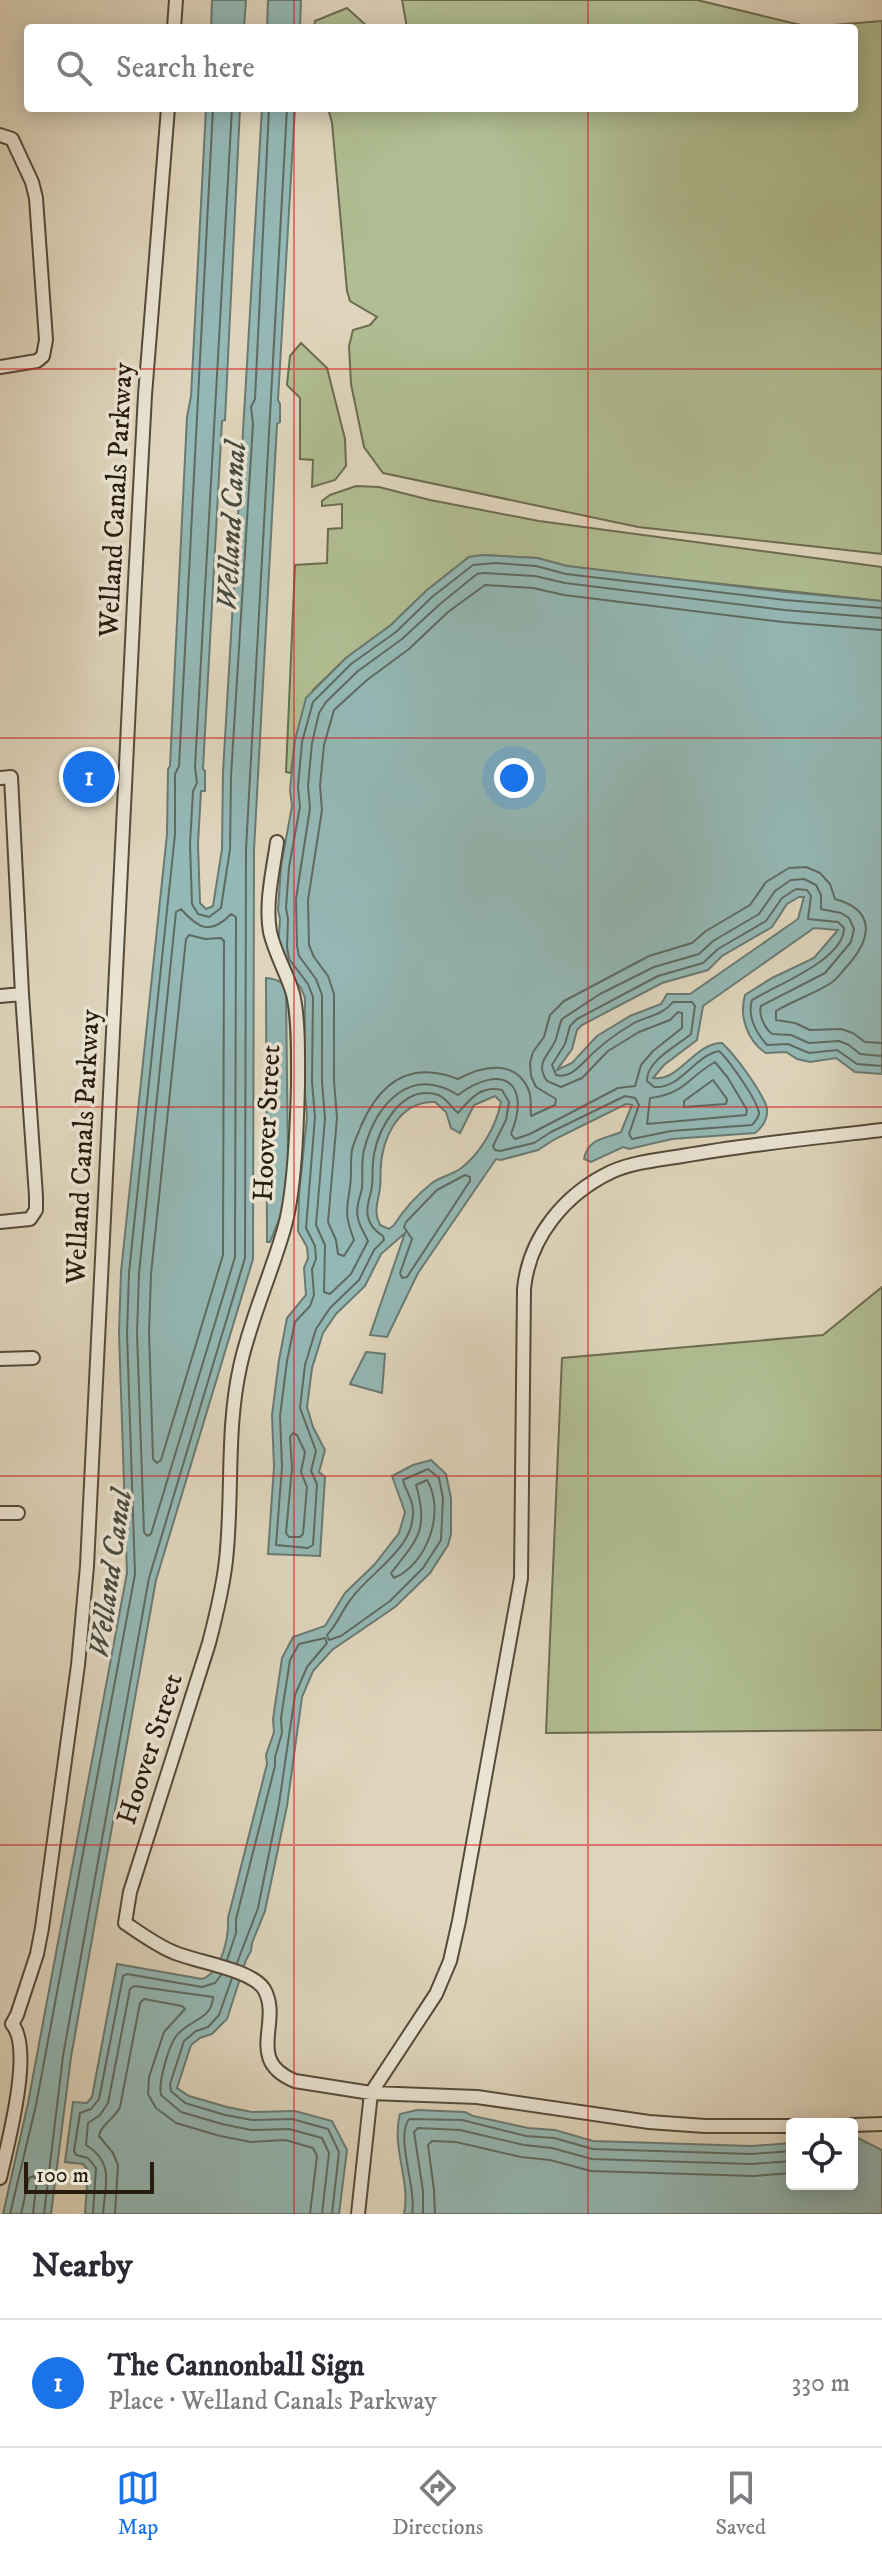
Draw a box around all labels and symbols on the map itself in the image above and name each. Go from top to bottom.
street label: Welland Canals Parkway [91,361,141,639]
water label: Welland Canal [209,437,255,612]
pin: 1 [63,747,115,807]
your location [494,758,534,798]
street label: Welland Canals Parkway [58,1008,108,1286]
street label: Hoover Street [245,1044,289,1202]
water label: Welland Canal [81,1484,142,1660]
street label: Hoover Street [109,1669,191,1829]
scale bar [24,2158,154,2194]

